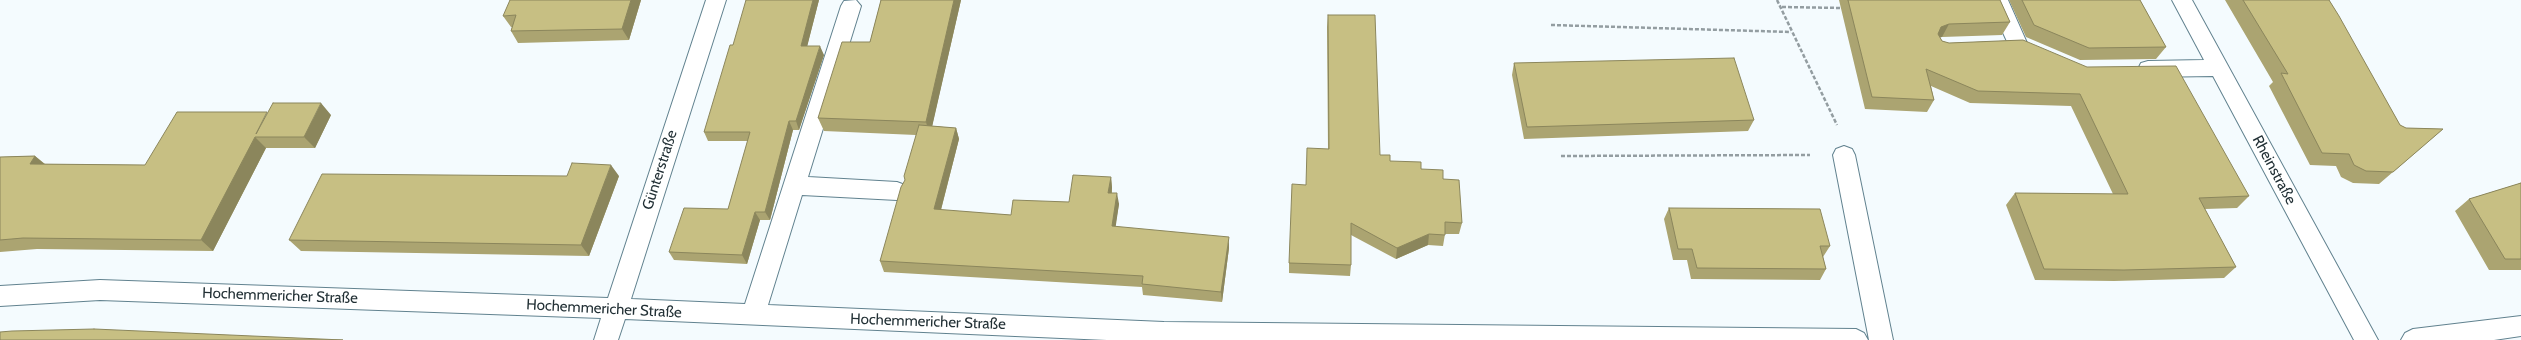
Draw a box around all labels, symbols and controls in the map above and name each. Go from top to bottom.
street label: Günterstraße [639,128,681,212]
street label: Rheinstraße [2248,132,2300,208]
street label: Hochemmericher Straße [202,284,358,308]
street label: Hochemmericher Straße [526,296,682,322]
street label: Hochemmericher Straße [850,310,1006,334]

